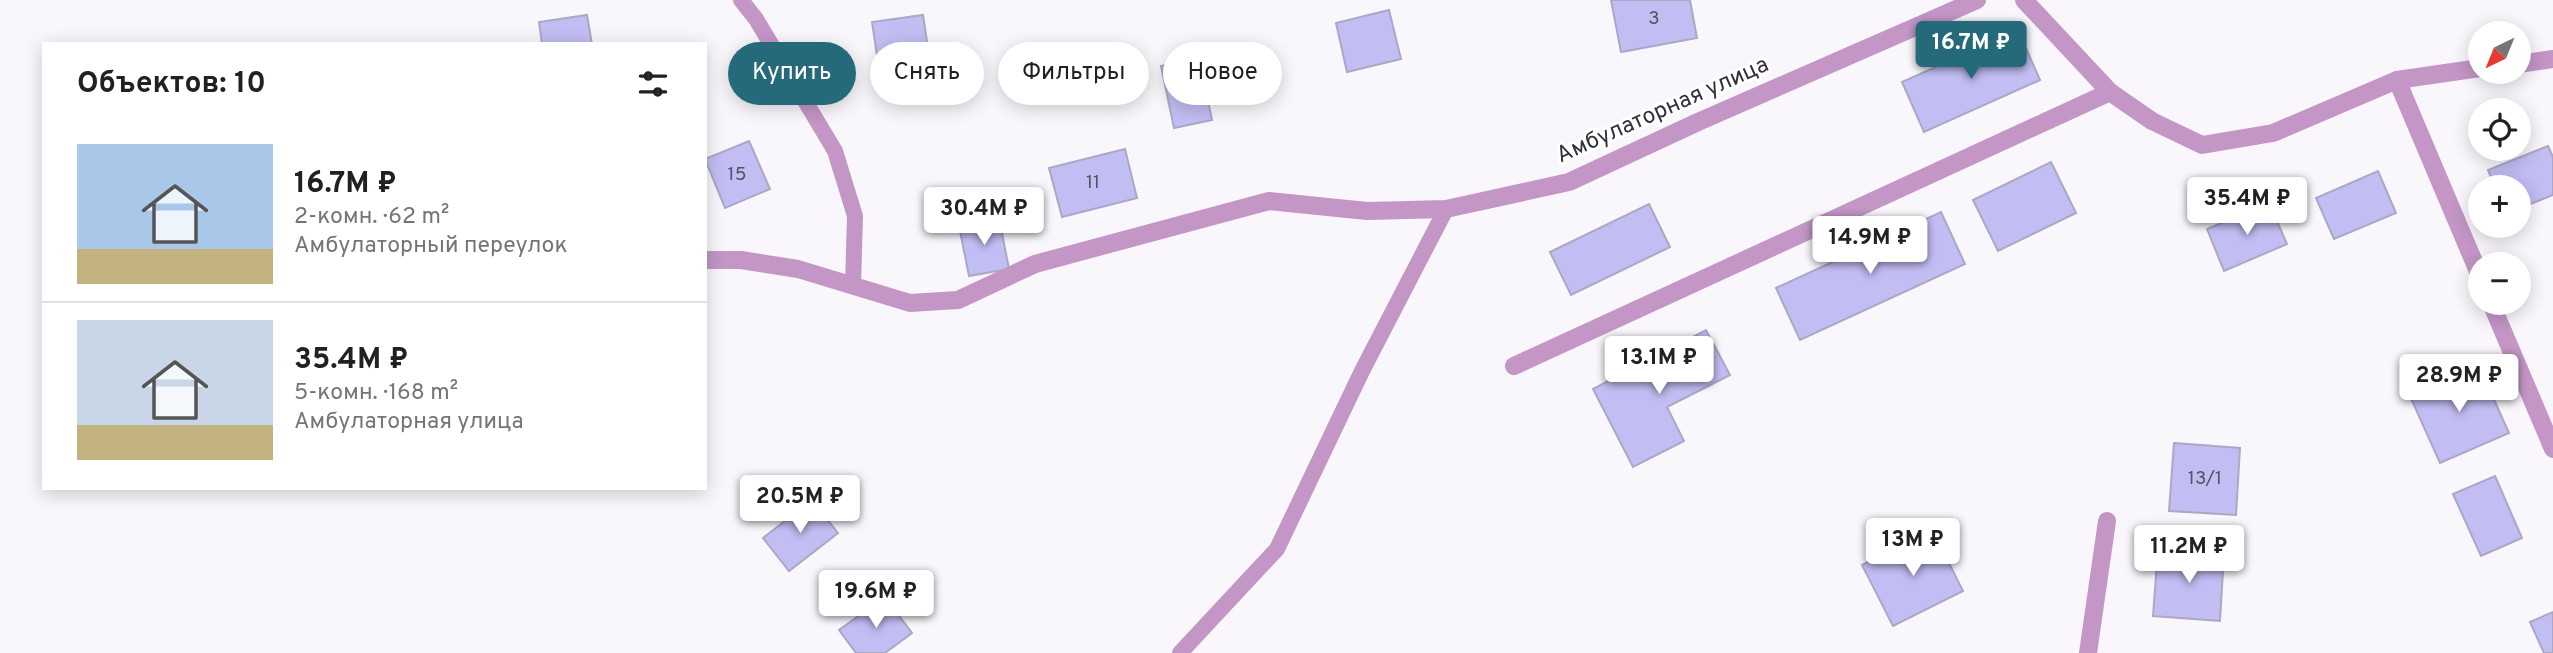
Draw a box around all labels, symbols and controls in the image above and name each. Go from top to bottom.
house number: 3 [1648,7,1660,31]
north arrow [2468,21,2530,84]
map controls [2468,21,2531,315]
pin: 16.7M ₽ [1906,22,2036,81]
text: 16.7M ₽ [1932,29,2010,58]
chip: Купить [728,42,856,105]
chip: Снять [870,42,984,105]
chip: Фильтры [998,42,1149,105]
chip: Новое [1163,42,1282,105]
street label: Амбулаторная улица [1552,51,1774,171]
icon: filters [634,65,672,103]
text: Объектов: 10 [77,66,266,103]
button: locate [2468,98,2531,161]
house number: 15 [728,163,746,187]
text: 16.7M ₽ [294,166,397,203]
house number: 11 [1086,171,1100,195]
icon: home [133,172,217,256]
button: + [2468,175,2531,238]
pin: 35.4M ₽ [2182,177,2312,237]
text: 35.4M ₽ [2203,185,2291,214]
pin: 30.4M ₽ [919,188,1049,247]
text: 30.4M ₽ [940,195,1028,224]
text: 2-комн. · 62 m² [294,203,449,232]
pin: 14.9M ₽ [1805,216,1935,276]
text: 14.9M ₽ [1828,224,1912,253]
text: Амбулаторный переулок [294,232,568,261]
button: − [2468,252,2531,315]
pin: 13.1M ₽ [1594,336,1724,396]
text: 35.4M ₽ [294,342,408,379]
text: 13.1M ₽ [1621,344,1697,373]
icon: home [133,348,217,432]
pin: 28.9M ₽ [2394,354,2524,414]
text: 28.9M ₽ [2415,362,2503,391]
text: 5-комн. · 168 m² [294,379,458,408]
text: Амбулаторная улица [294,408,524,437]
house number: 13/1 [2188,467,2222,491]
pin: 20.5M ₽ [735,476,865,535]
text: 20.5M ₽ [756,483,844,512]
pin: 13M ₽ [1864,518,1962,578]
text: 13M ₽ [1882,526,1944,555]
pin: 11.2M ₽ [2124,526,2254,585]
text: 11.2M ₽ [2150,533,2228,562]
pin: 19.6M ₽ [811,570,941,630]
text: 19.6M ₽ [835,578,917,607]

